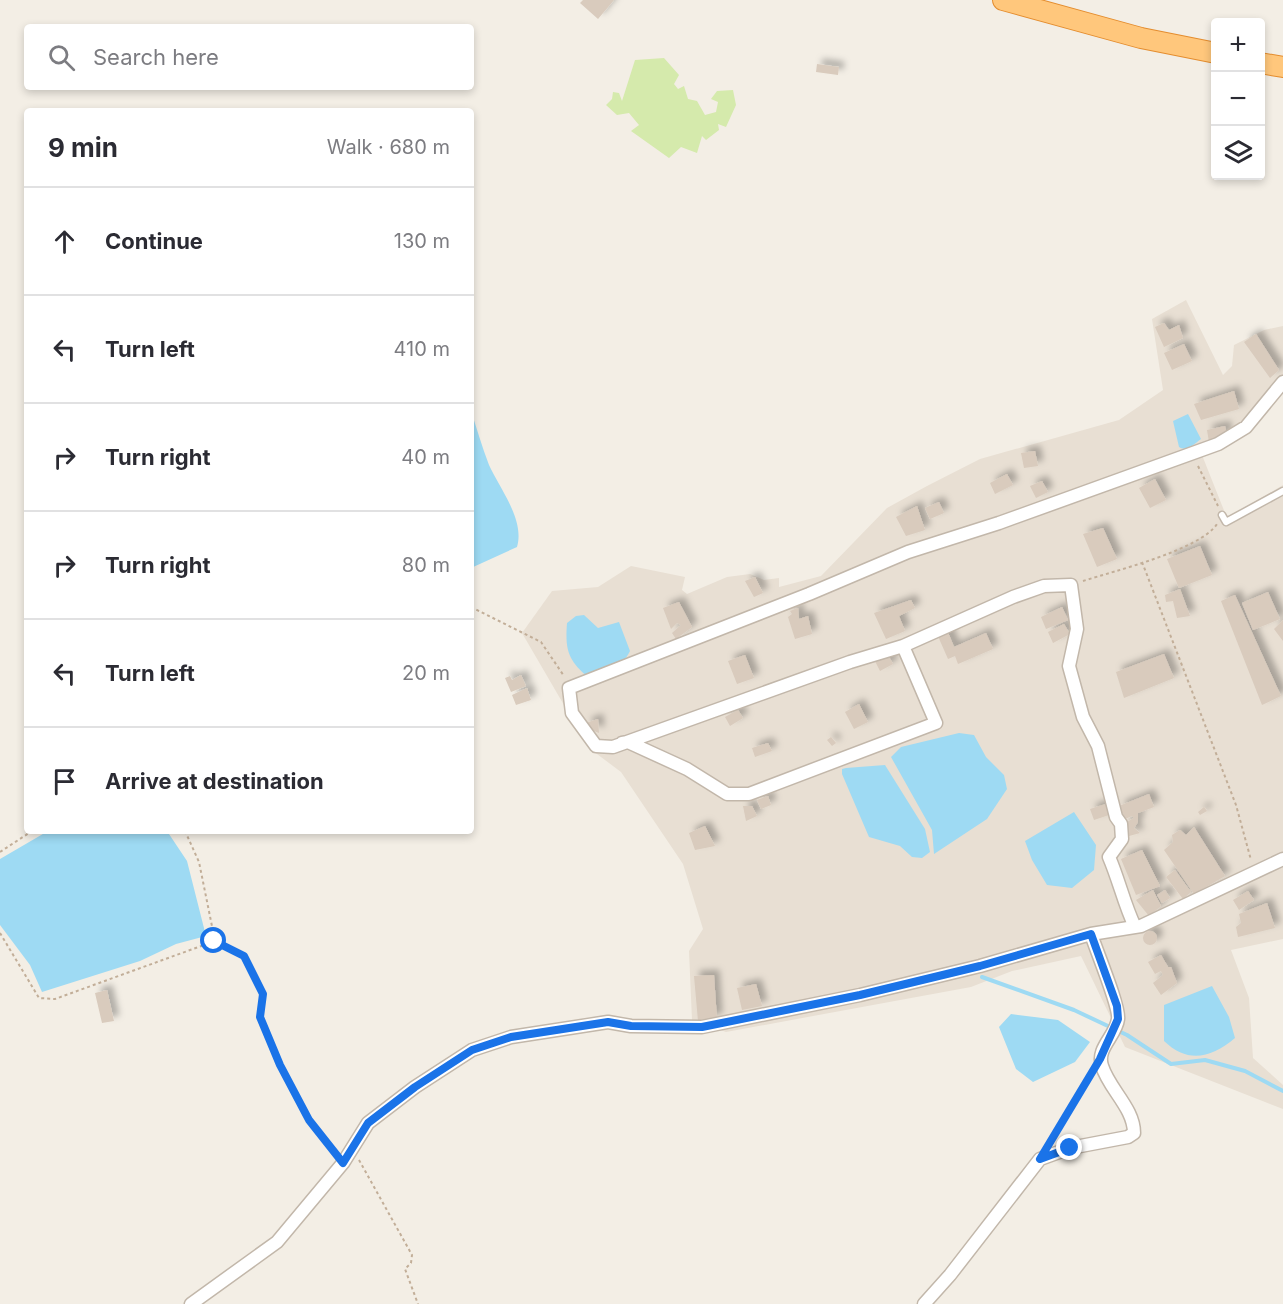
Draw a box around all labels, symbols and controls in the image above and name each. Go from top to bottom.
map controls [1211,18,1265,180]
button: + [1211,18,1265,72]
search box [24,24,474,90]
icon: search [45,41,78,74]
text: Search here [93,44,219,70]
button: − [1211,72,1265,126]
button: layers [1211,126,1265,180]
text: 9 min [48,132,118,163]
text: Walk · 680 m [327,135,450,159]
icon: ahead [48,225,81,258]
text: Continue [105,228,203,254]
text: 130 m [394,229,450,253]
icon: left [48,333,81,366]
text: Turn left [105,336,195,362]
text: 410 m [394,337,450,361]
icon: right [48,441,81,474]
text: Turn right [105,444,211,470]
text: 40 m [401,445,450,469]
icon: right [48,549,81,582]
text: Turn right [105,552,211,578]
text: 80 m [402,553,450,577]
icon: left [48,657,81,690]
text: Turn left [105,660,195,686]
text: 20 m [402,661,450,685]
icon: arrive [48,765,81,798]
text: Arrive at destination [105,768,324,794]
route start [200,927,226,953]
route end [1056,1134,1082,1160]

